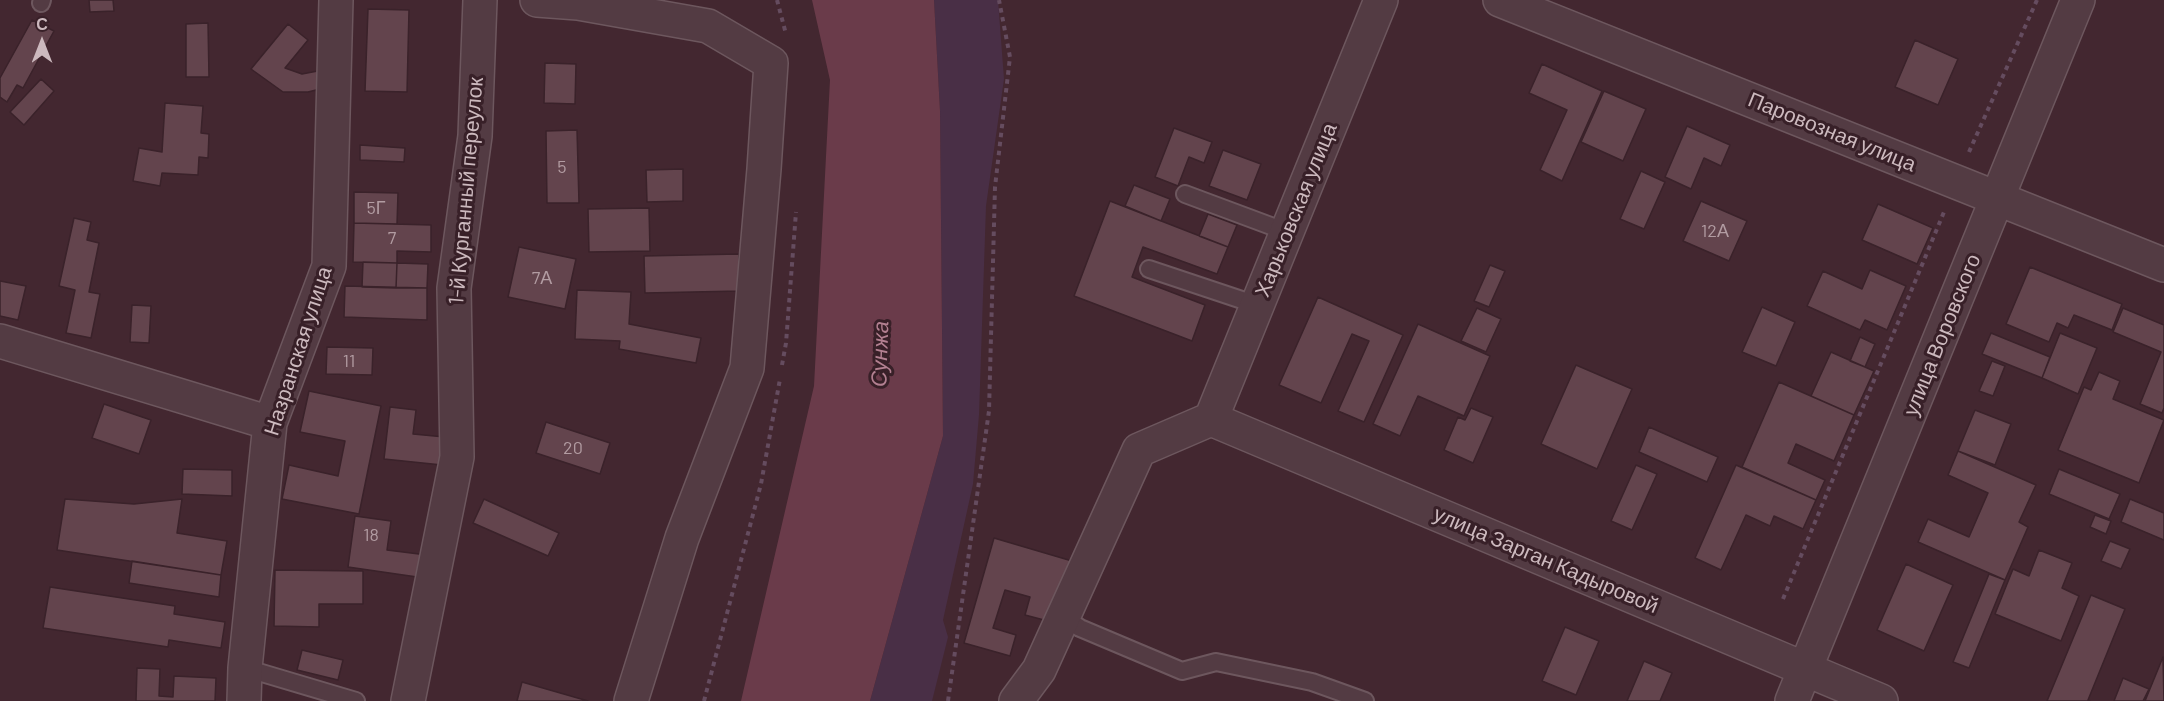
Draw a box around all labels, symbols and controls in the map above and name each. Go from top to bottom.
north arrow [12,12,72,72]
text: С [36,14,48,33]
street label: 1-й Курганный переулок [443,76,489,306]
street label: Паровозная улица [1744,87,1920,177]
street label: Харьковская улица [1250,119,1342,301]
house number: 5 [557,156,567,178]
house number: 5Г [367,197,385,219]
house number: 12А [1701,220,1729,242]
house number: 7 [388,227,396,249]
street label: улица Воровского [1898,250,1986,420]
street label: Назранская улица [259,263,337,439]
house number: 7А [532,267,552,289]
water label: Сунжа [866,321,894,387]
house number: 11 [343,350,355,372]
house number: 20 [563,437,583,459]
street label: улица Зарган Кадыровой [1430,501,1662,619]
house number: 18 [363,524,379,546]

